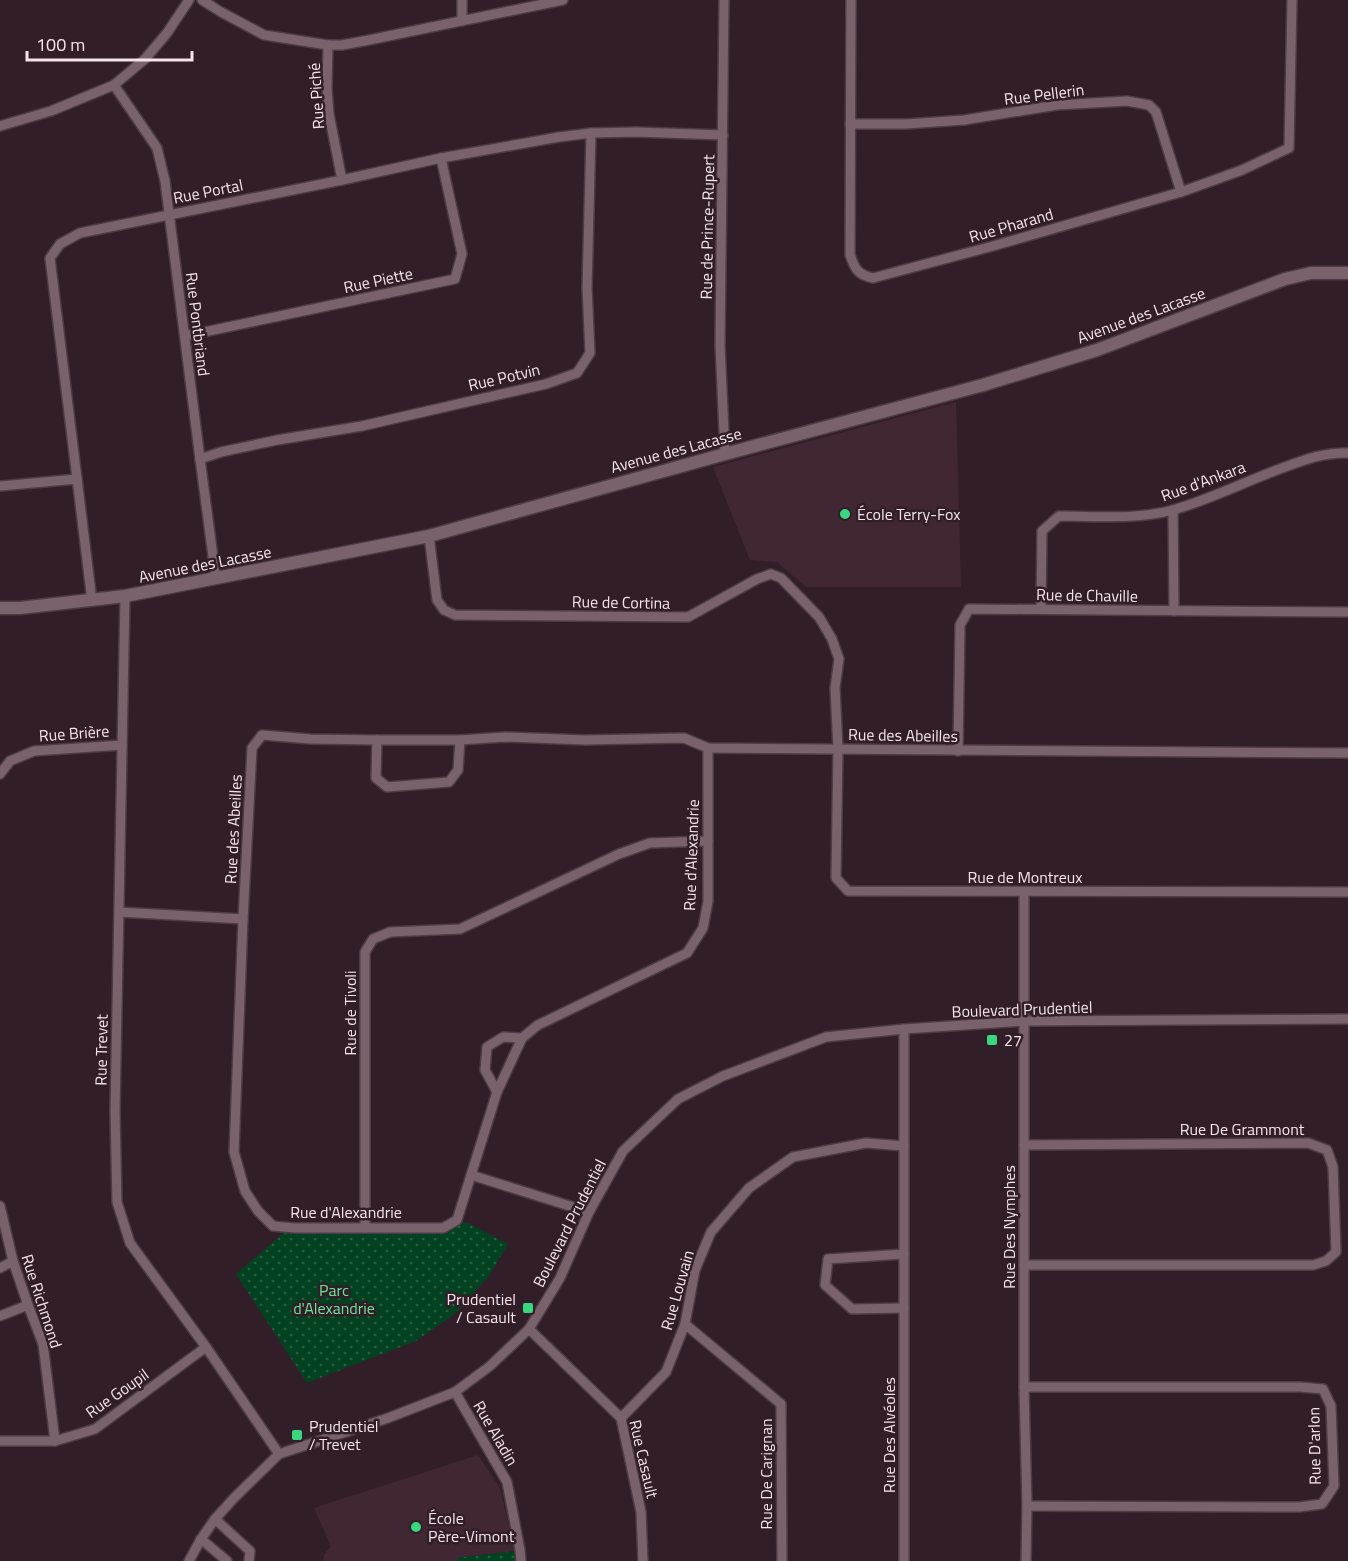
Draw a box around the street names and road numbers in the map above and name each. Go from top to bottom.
street label: Rue Piché [302,62,330,130]
street label: Rue Pellerin [1003,77,1085,111]
street label: Rue de Prince-Rupert [694,154,720,300]
street label: Rue Portal [171,172,245,210]
street label: Rue Pharand [966,202,1056,248]
street label: Rue Piette [341,261,415,299]
street label: Rue Pontbriand [180,271,216,377]
street label: Avenue des Lacasse [1074,281,1208,349]
street label: Rue Potvin [466,357,542,397]
street label: Avenue des Lacasse [608,421,744,479]
street label: Rue d'Ankara [1157,455,1249,507]
street label: Avenue des Lacasse [137,539,273,589]
street label: Rue de Chaville [1036,582,1138,608]
street label: Rue de Cortina [572,589,670,615]
street label: Rue Brière [38,719,110,747]
street label: Rue des Abeilles [848,722,958,748]
street label: Rue des Abeilles [218,774,248,884]
street label: Rue d'Alexandrie [677,799,705,911]
street label: Rue de Montreux [967,865,1083,889]
street label: Rue de Tivoli [338,970,362,1056]
street label: Boulevard Prudentiel [951,995,1093,1023]
street label: Rue Trevet [88,1014,114,1086]
street label: Rue De Grammont [1180,1117,1305,1141]
street label: Boulevard Prudentiel [526,1155,612,1291]
street label: Rue Des Nymphes [997,1165,1021,1289]
street label: Rue d'Alexandrie [290,1200,402,1224]
street label: Rue Louvain [654,1247,700,1333]
street label: Rue Richmond [15,1251,69,1351]
street label: Rue Goupil [80,1362,154,1424]
street label: Rue Des Alvéoles [877,1377,901,1493]
street label: Rue Aladin [468,1396,524,1470]
street label: Rue D'arlon [1301,1407,1327,1485]
street label: Rue Casault [623,1417,665,1501]
street label: Rue De Carignan [754,1418,778,1530]

